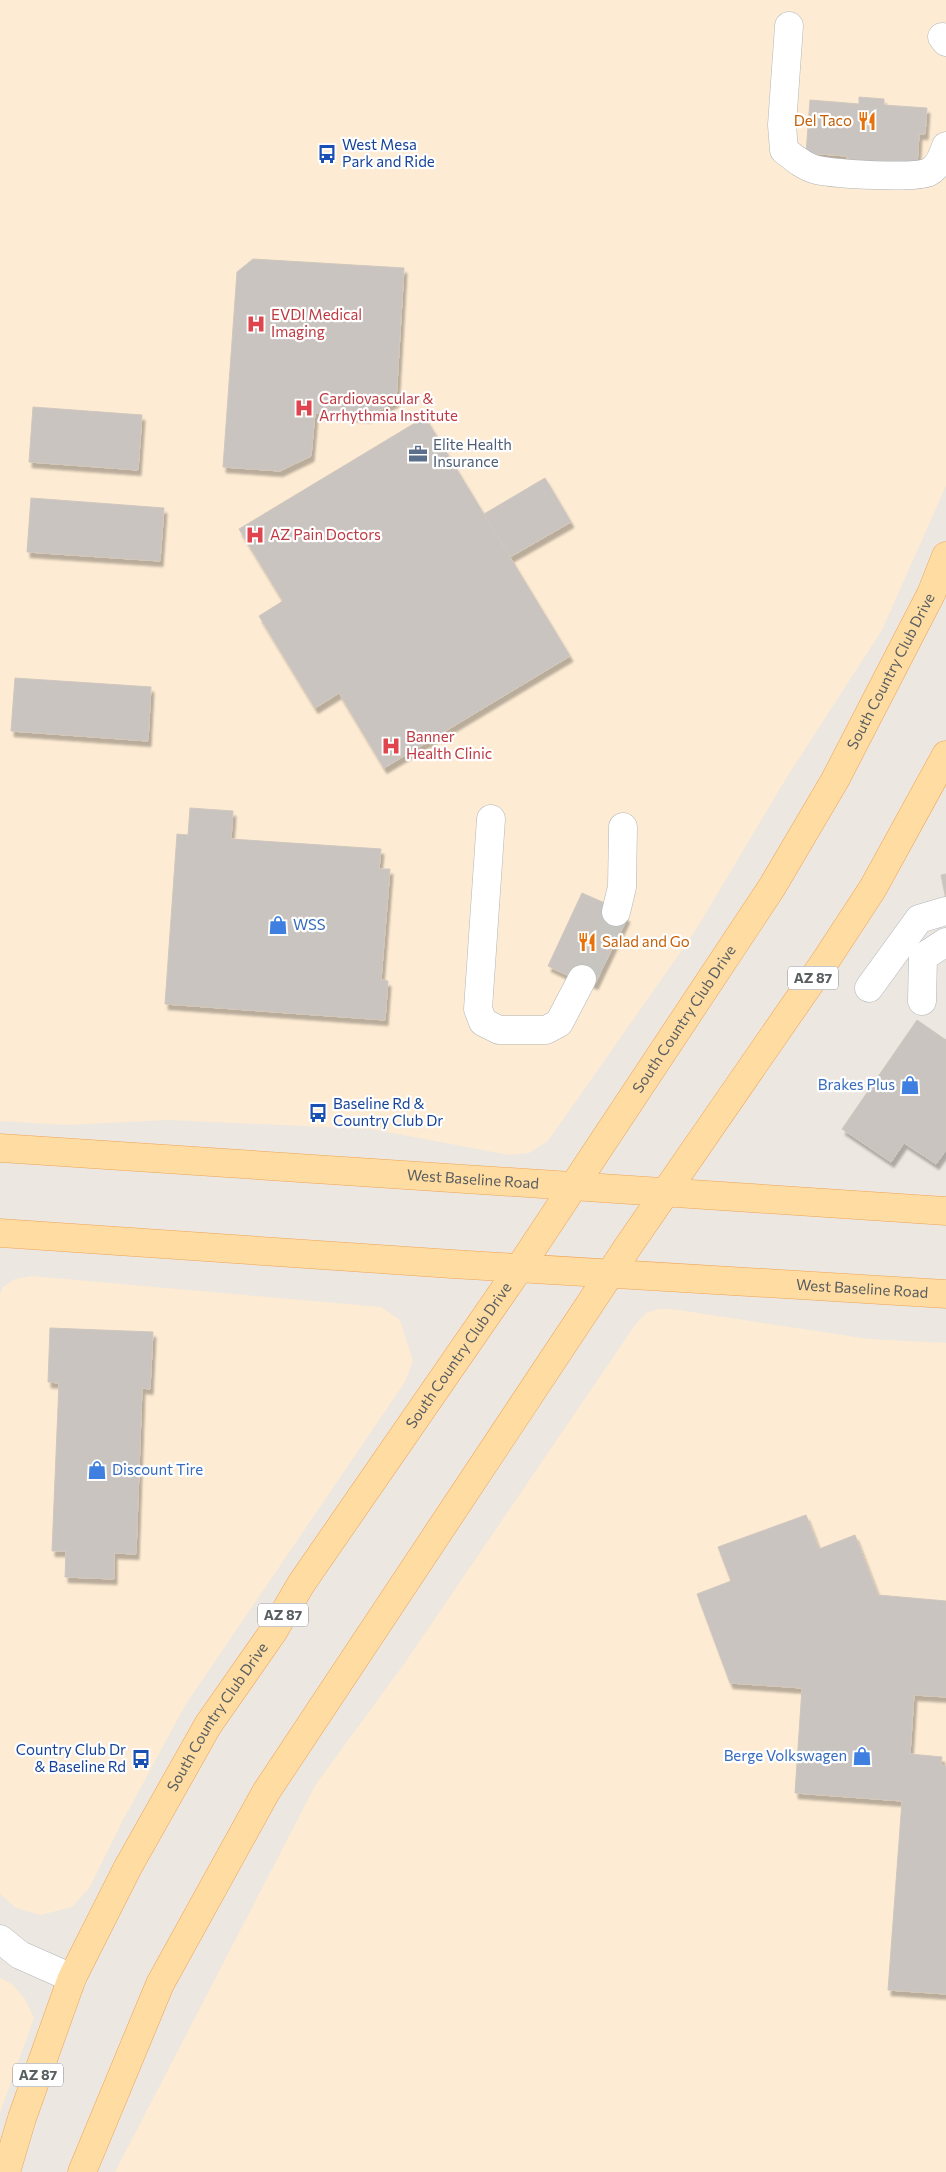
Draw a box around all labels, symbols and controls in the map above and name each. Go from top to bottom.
restaurant icon: Del Taco [856,110,878,132]
place label: Del Taco [794,111,852,129]
place label: West Mesa Park and Ride [342,135,435,170]
bus stop icon: West Mesa Park and Ride [316,143,338,165]
place label: EVDI Medical Imaging [271,305,362,340]
hospital icon: EVDI Medical Imaging [245,313,267,335]
place label: Cardiovascular & Arrhythmia Institute [319,389,458,424]
hospital icon: Cardiovascular & Arrhythmia Institute [293,397,315,419]
place label: Elite Health Insurance [433,435,512,470]
office icon: Elite Health Insurance [407,443,429,465]
hospital icon: AZ Pain Doctors [244,524,266,546]
place label: AZ Pain Doctors [270,525,381,543]
street label: South Country Club Drive [842,590,938,752]
place label: Banner Health Clinic [406,727,492,762]
hospital icon: Banner Health Clinic [380,735,402,757]
shop icon: WSS [267,914,289,936]
place label: WSS [293,915,326,933]
restaurant icon: Salad and Go [576,931,598,953]
place label: Salad and Go [602,932,690,950]
street label: South Country Club Drive [628,941,739,1096]
road number: AZ 87 [788,966,838,990]
shop icon: Brakes Plus [899,1074,921,1096]
place label: Brakes Plus [818,1075,895,1093]
place label: Baseline Rd & Country Club Dr [333,1094,443,1129]
bus stop icon: Baseline Rd & Country Club Dr [307,1102,329,1124]
street label: West Baseline Road [406,1165,540,1192]
street label: West Baseline Road [796,1275,929,1301]
street label: South Country Club Drive [401,1278,515,1431]
shop icon: Discount Tire [86,1459,108,1481]
place label: Discount Tire [112,1460,203,1478]
road number: AZ 87 [258,1604,308,1626]
street label: South Country Club Drive [162,1639,271,1794]
place label: Country Club Dr & Baseline Rd [16,1740,126,1775]
shop icon: Berge Volkswagen [851,1745,873,1767]
place label: Berge Volkswagen [724,1746,847,1764]
bus stop icon: Country Club Dr & Baseline Rd [130,1748,152,1770]
road number: AZ 87 [13,2064,63,2086]

